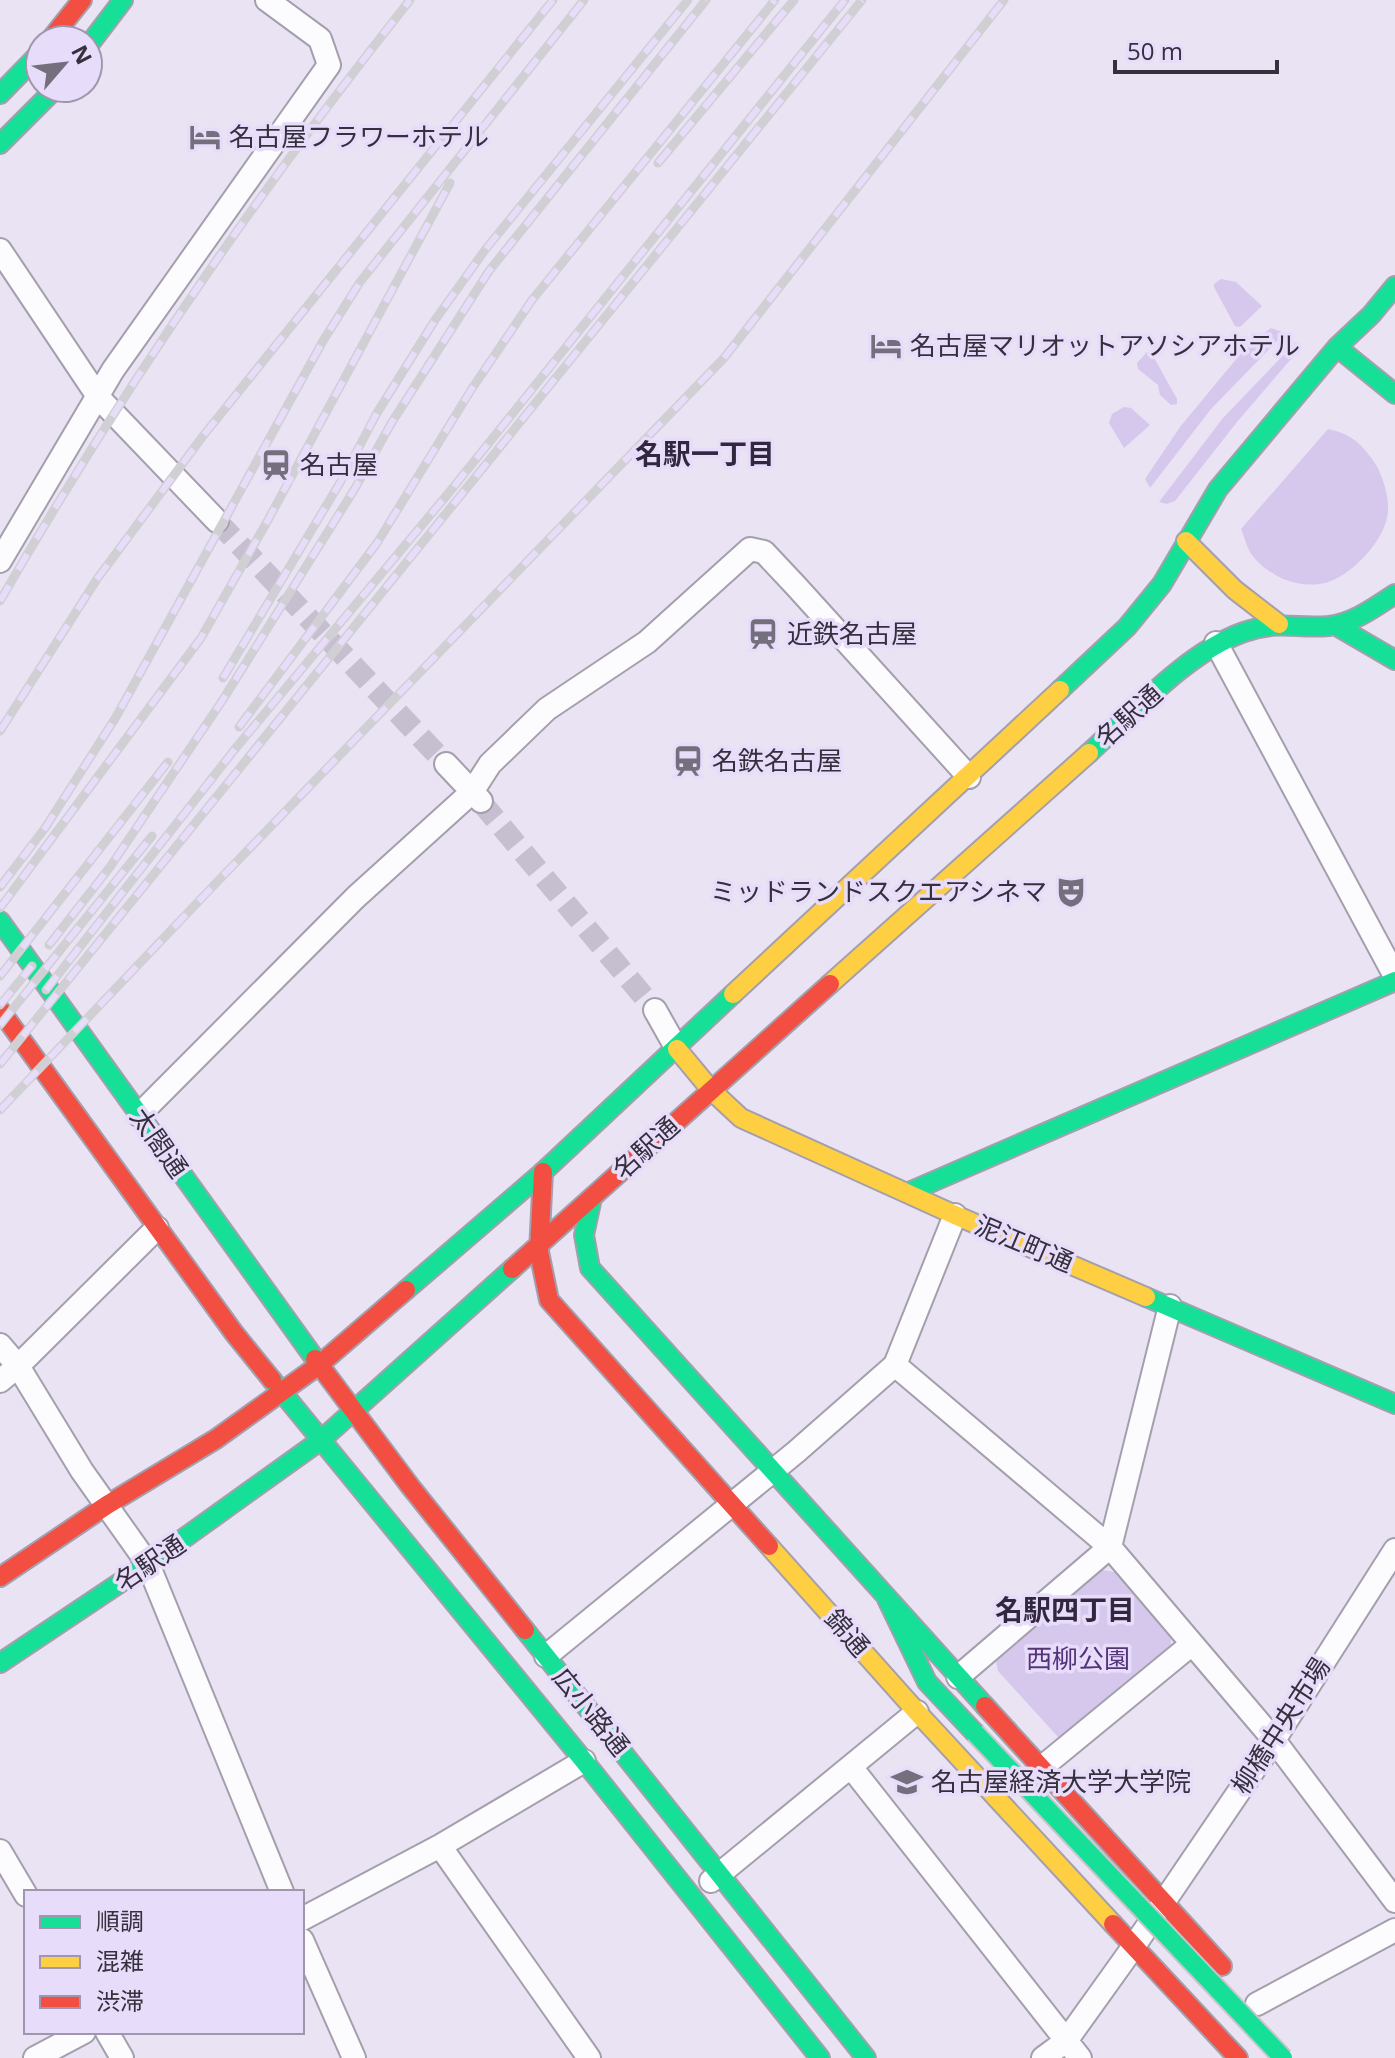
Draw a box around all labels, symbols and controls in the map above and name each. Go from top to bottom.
north arrow [24,24,104,104]
scale bar [1115,24,1277,74]
text: 50 m [1127,34,1183,67]
text: N [65,39,100,69]
place label: 名古屋フラワーホテル [229,118,489,154]
hotel icon: 名古屋フラワーホテル [188,120,222,154]
place label: 名古屋マリオットアソシアホテル [910,327,1300,363]
hotel icon: 名古屋マリオットアソシアホテル [869,329,903,363]
district label: 名駅一丁目 [635,434,775,472]
place label: 名古屋 [300,446,378,482]
station icon: 名古屋 [259,448,293,482]
place label: 近鉄名古屋 [787,615,917,651]
station icon: 近鉄名古屋 [746,617,780,651]
street label: 名駅通 [1087,676,1169,755]
place label: 名鉄名古屋 [712,742,842,778]
station icon: 名鉄名古屋 [671,744,705,778]
place label: ミッドランドスクエアシネマ [710,873,1047,909]
theatre icon: ミッドランドスクエアシネマ [1054,875,1088,909]
street label: 太閤通 [123,1100,197,1185]
street label: 名駅通 [604,1108,686,1187]
street label: 泥江町通 [969,1206,1079,1280]
street label: 名駅通 [107,1525,192,1599]
district label: 名駅四丁目 [995,1590,1135,1628]
street label: 錦通 [817,1601,878,1664]
park label: 西柳公園 [1026,1640,1130,1676]
street label: 柳橋中央市場 [1223,1650,1338,1801]
street label: 広小路通 [545,1660,638,1763]
place label: 名古屋経済大学大学院 [931,1763,1191,1799]
school or university icon: 名古屋経済大学大学院 [890,1765,924,1799]
legend [24,1890,304,2034]
text: 順調 [96,1904,144,1937]
text: 混雑 [96,1944,144,1977]
text: 渋滞 [96,1984,144,2017]

